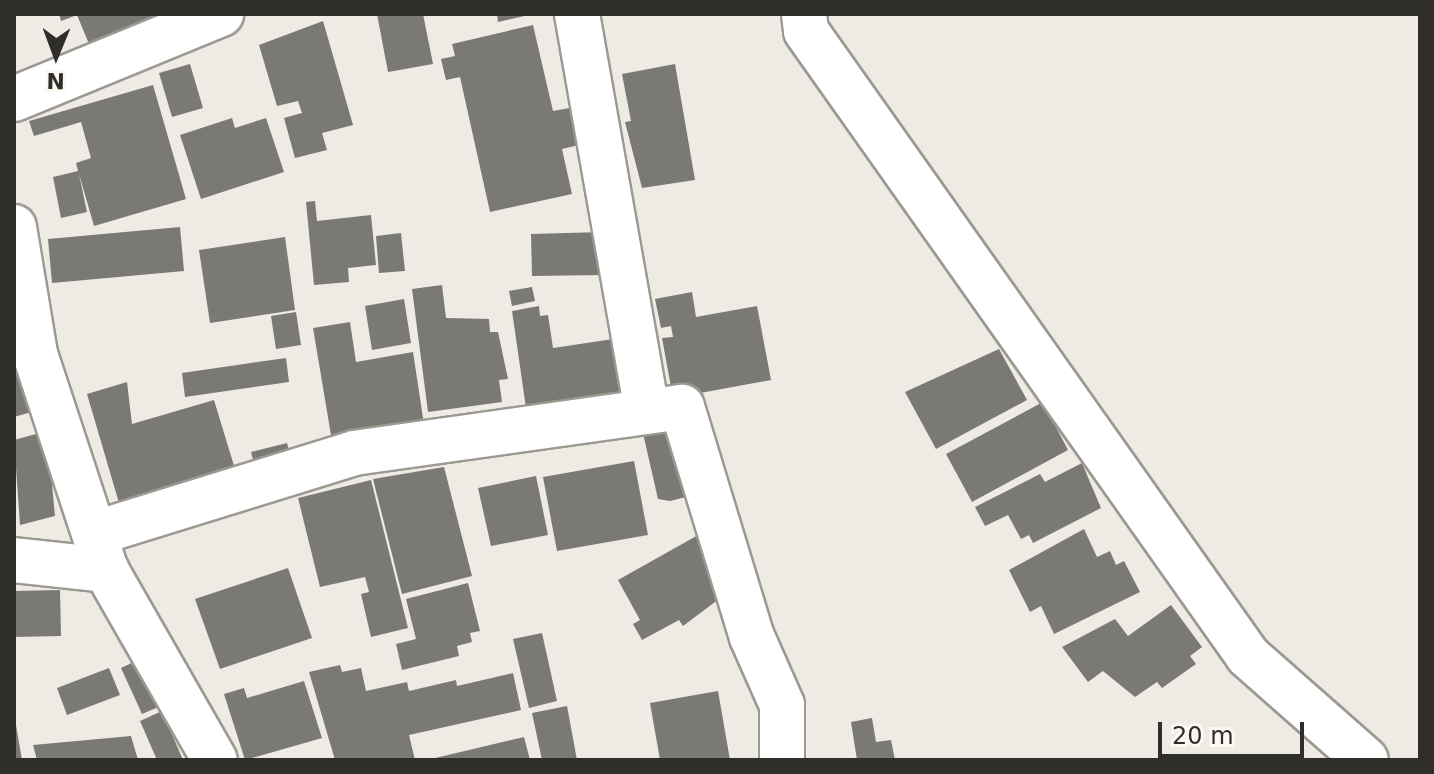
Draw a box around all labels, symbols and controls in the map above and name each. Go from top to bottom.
north arrow [16,16,96,96]
text: N [46,68,65,93]
scale bar [1162,706,1308,756]
text: 20 m [1172,722,1234,750]

